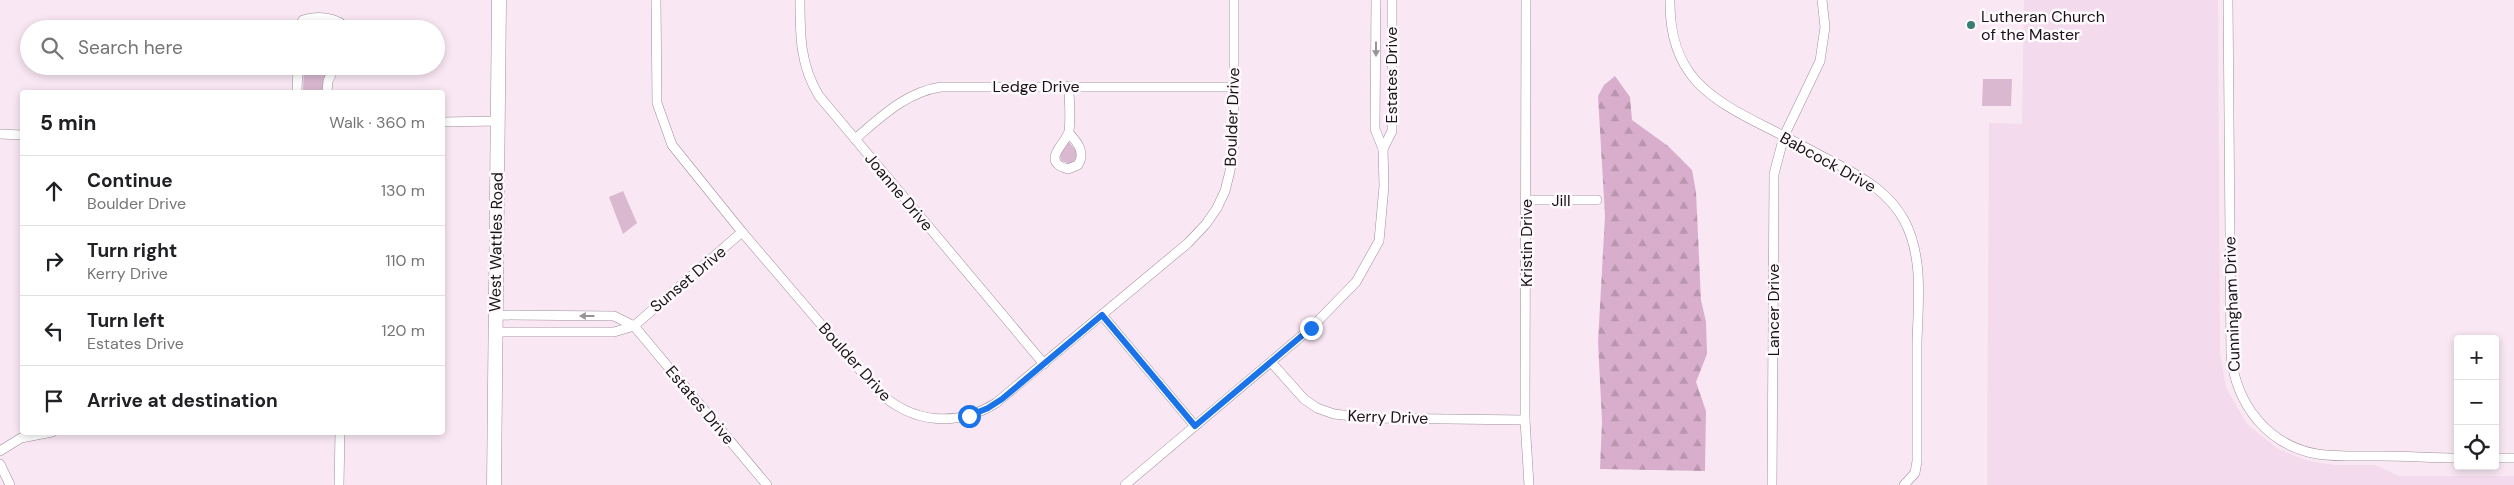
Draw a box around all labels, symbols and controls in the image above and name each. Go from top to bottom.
place label: Lutheran Church of the Master [1981,6,2105,45]
marker: Lutheran Church of the Master [1965,19,1977,31]
search box [20,20,445,75]
street label: Estates Drive [1381,27,1402,123]
icon: search [38,34,66,62]
text: Search here [78,35,183,60]
one-way arrow [1372,41,1380,57]
street label: Boulder Drive [1220,67,1244,167]
street label: Ledge Drive [992,76,1080,97]
text: 5 min [40,109,96,137]
text: Walk · 360 m [329,112,425,133]
street label: Babcock Drive [1776,127,1880,197]
street label: Joanne Drive [860,149,938,235]
text: Continue [87,168,173,193]
street label: West Wattles Road [484,172,508,312]
icon: ahead [40,177,68,205]
text: 130 m [381,180,425,201]
street label: Jill [1552,190,1571,211]
text: Boulder Drive [87,193,186,214]
street label: Kristin Drive [1516,199,1537,287]
street label: Cunningham Drive [2219,236,2245,372]
text: Turn right [87,238,177,263]
street label: Sunset Drive [646,241,730,317]
icon: right [40,247,68,275]
text: 110 m [386,250,425,271]
text: Kerry Drive [87,263,168,284]
street label: Lancer Drive [1763,264,1784,356]
text: Turn left [87,308,165,333]
one-way arrow [579,312,595,320]
icon: left [40,317,68,345]
route end [1300,317,1323,340]
street label: Boulder Drive [814,318,896,406]
text: 120 m [381,320,425,341]
text: Estates Drive [87,333,184,354]
map controls [2454,335,2499,470]
button: + [2454,335,2499,380]
street label: Estates Drive [661,361,739,449]
button: − [2454,380,2499,425]
icon: arrive [40,387,68,415]
text: Arrive at destination [87,388,278,413]
route start [958,405,981,428]
street label: Kerry Drive [1347,405,1429,429]
button: locate [2454,425,2499,470]

